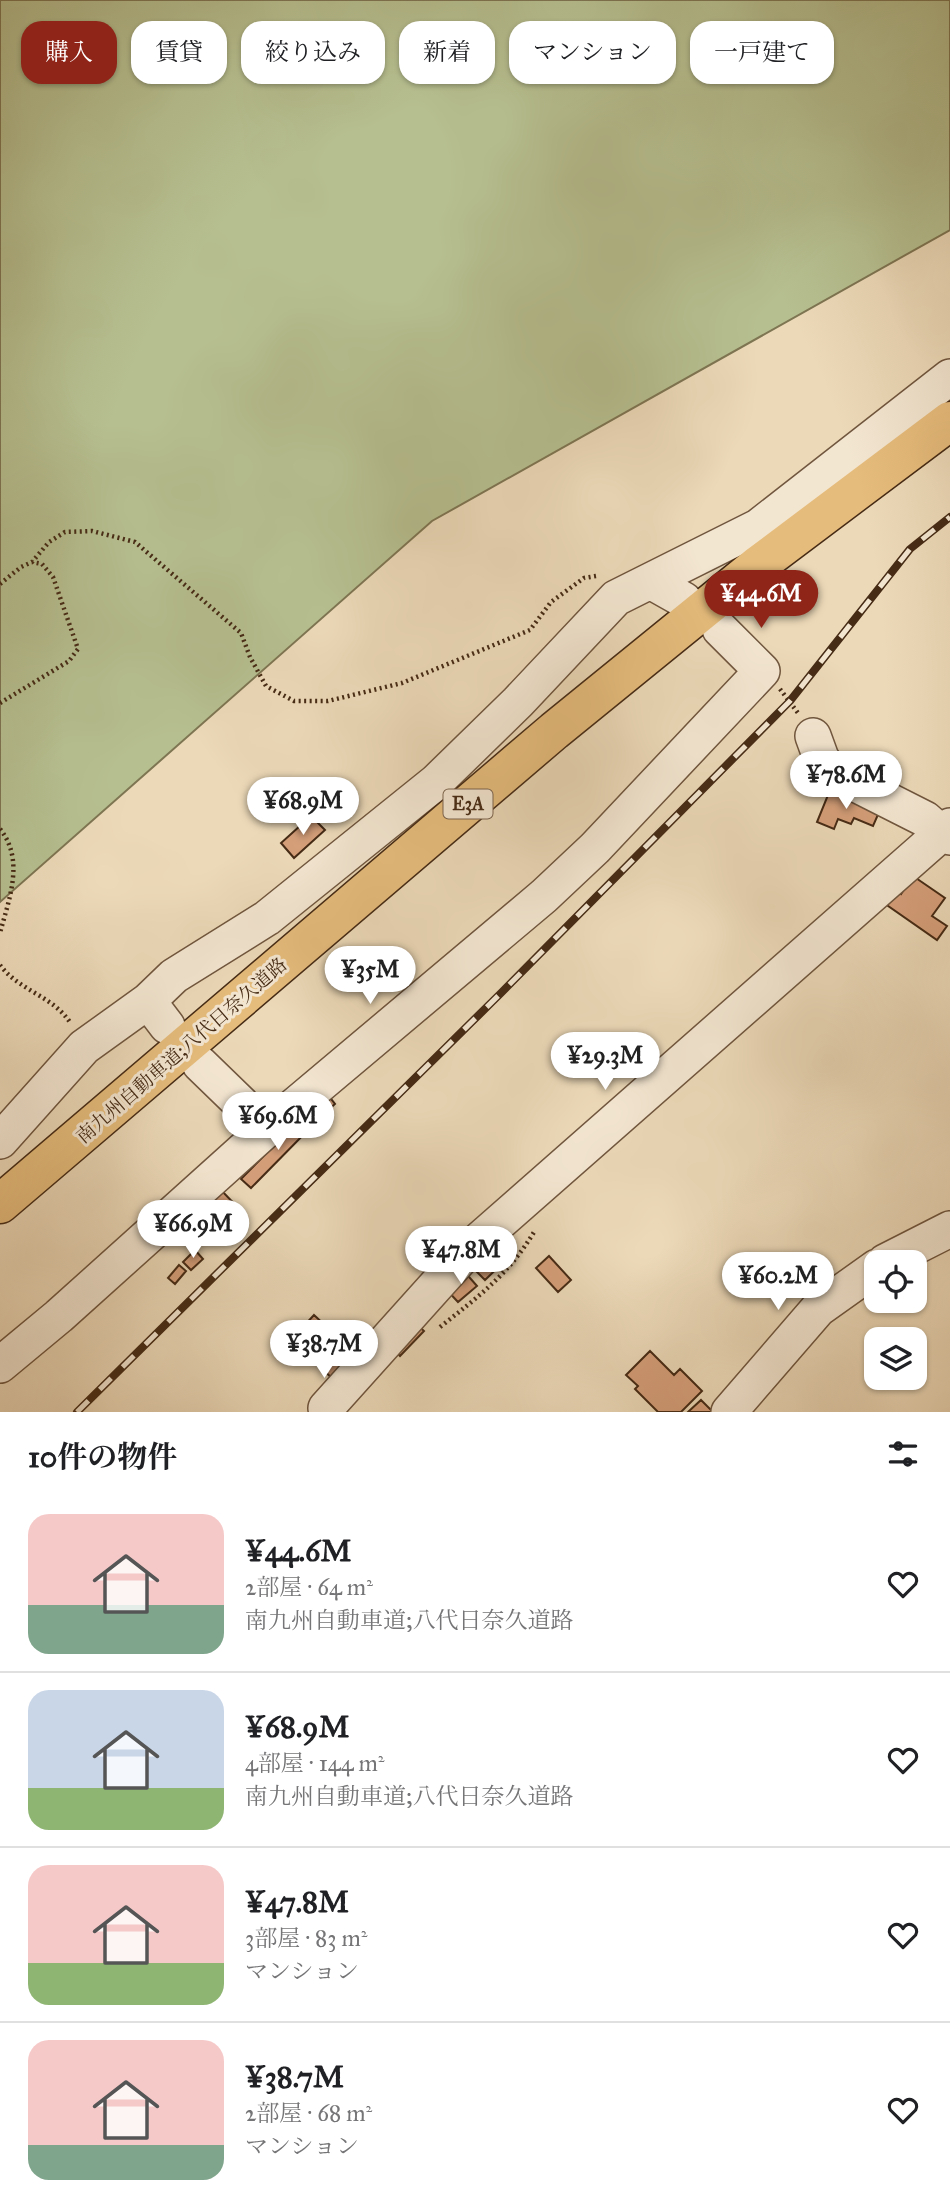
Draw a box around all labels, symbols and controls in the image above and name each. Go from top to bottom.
chip: 購入 [21,21,117,84]
chip: 賃貸 [131,21,227,84]
chip: 絞り込み [241,21,385,84]
chip: 新着 [399,21,495,84]
chip: マンション [509,21,676,84]
chip: 一戸建て [690,21,834,84]
pin: ¥44.6M [704,570,818,630]
text: ¥44.6M [720,579,802,607]
pin: ¥78.6M [789,752,903,811]
text: ¥78.6M [806,760,886,788]
pin: ¥68.9M [246,778,360,837]
text: ¥68.9M [263,786,343,814]
road number: E3A [444,790,492,818]
pin: ¥35M [329,946,411,1006]
street label: 南九州自動車道;八代日奈久道路 [71,953,291,1148]
text: ¥35M [341,955,399,983]
pin: ¥29.3M [548,1032,662,1092]
text: ¥29.3M [567,1041,643,1069]
pin: ¥69.6M [221,1092,335,1152]
text: ¥69.6M [238,1101,318,1129]
pin: ¥66.9M [136,1200,250,1260]
text: ¥66.9M [153,1209,233,1237]
pin: ¥47.8M [404,1226,518,1286]
text: ¥47.8M [421,1235,501,1263]
map controls [864,1250,927,1390]
button: locate [864,1250,927,1313]
pin: ¥60.2M [721,1252,835,1312]
text: ¥60.2M [738,1261,818,1289]
pin: ¥38.7M [267,1320,381,1380]
button: layers [864,1327,927,1390]
text: ¥38.7M [286,1329,362,1357]
icon: filters [884,1435,922,1473]
text: 10件の物件 [28,1439,177,1475]
text: ¥44.6M [245,1533,351,1569]
icon: home [84,1542,168,1626]
icon: heart [884,1565,922,1603]
text: 2部屋 · 64 m² [245,1573,373,1601]
text: 南九州自動車道;八代日奈久道路 [245,1606,574,1634]
text: ¥68.9M [245,1709,349,1745]
icon: home [84,1718,168,1802]
icon: heart [884,1741,922,1779]
text: 4部屋 · 144 m² [245,1749,384,1777]
text: 南九州自動車道;八代日奈久道路 [245,1782,574,1810]
text: ¥47.8M [245,1884,349,1920]
icon: home [84,1893,168,1977]
icon: heart [884,1916,922,1954]
text: 3部屋 · 83 m² [245,1924,368,1952]
text: マンション [245,1957,359,1985]
text: ¥38.7M [245,2059,344,2095]
icon: home [84,2068,168,2152]
icon: heart [884,2091,922,2129]
text: 2部屋 · 68 m² [245,2099,372,2127]
text: マンション [245,2132,359,2160]

